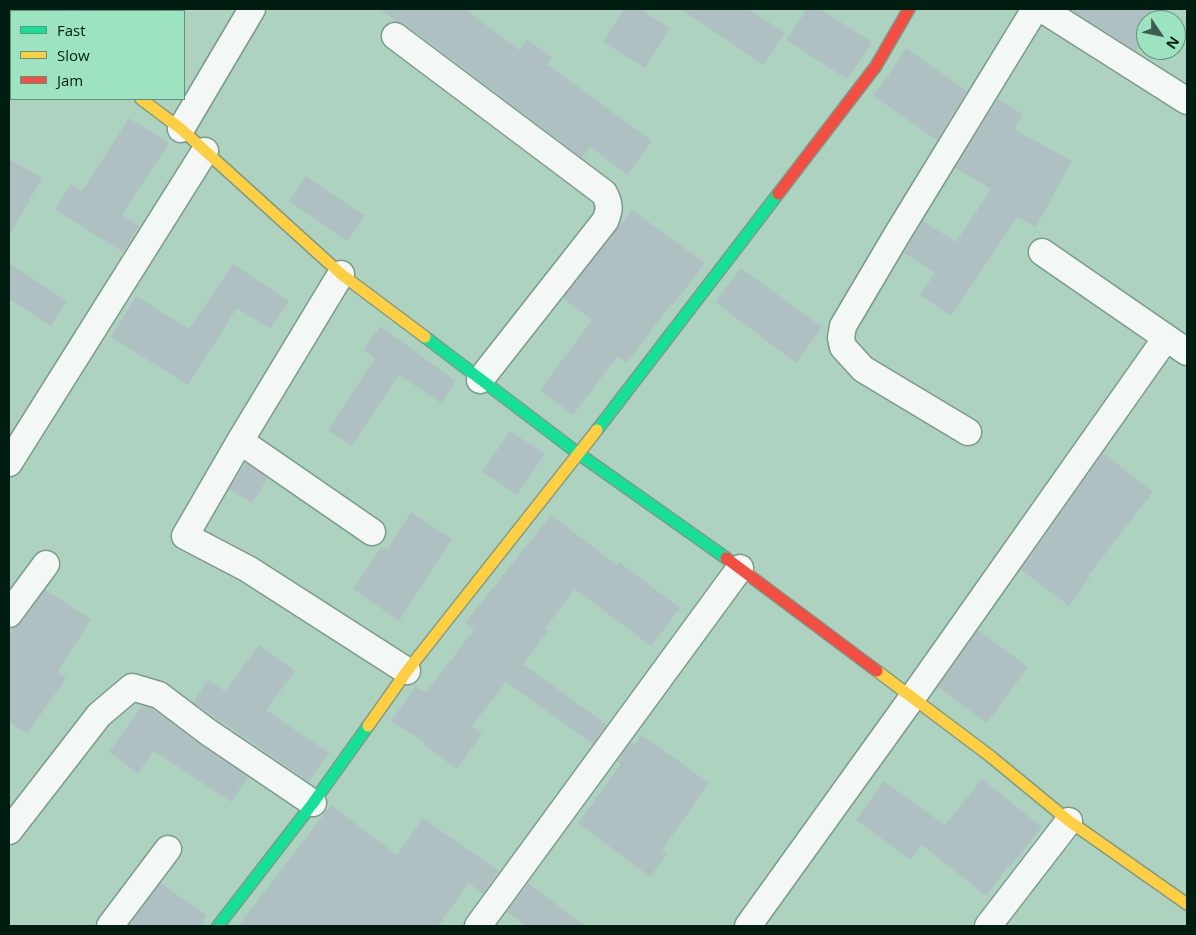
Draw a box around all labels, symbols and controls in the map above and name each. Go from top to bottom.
legend [10,10,185,100]
north arrow [1136,10,1186,60]
text: Fast [57,20,86,40]
text: N [1162,33,1184,53]
text: Slow [57,45,90,65]
text: Jam [57,70,83,90]

